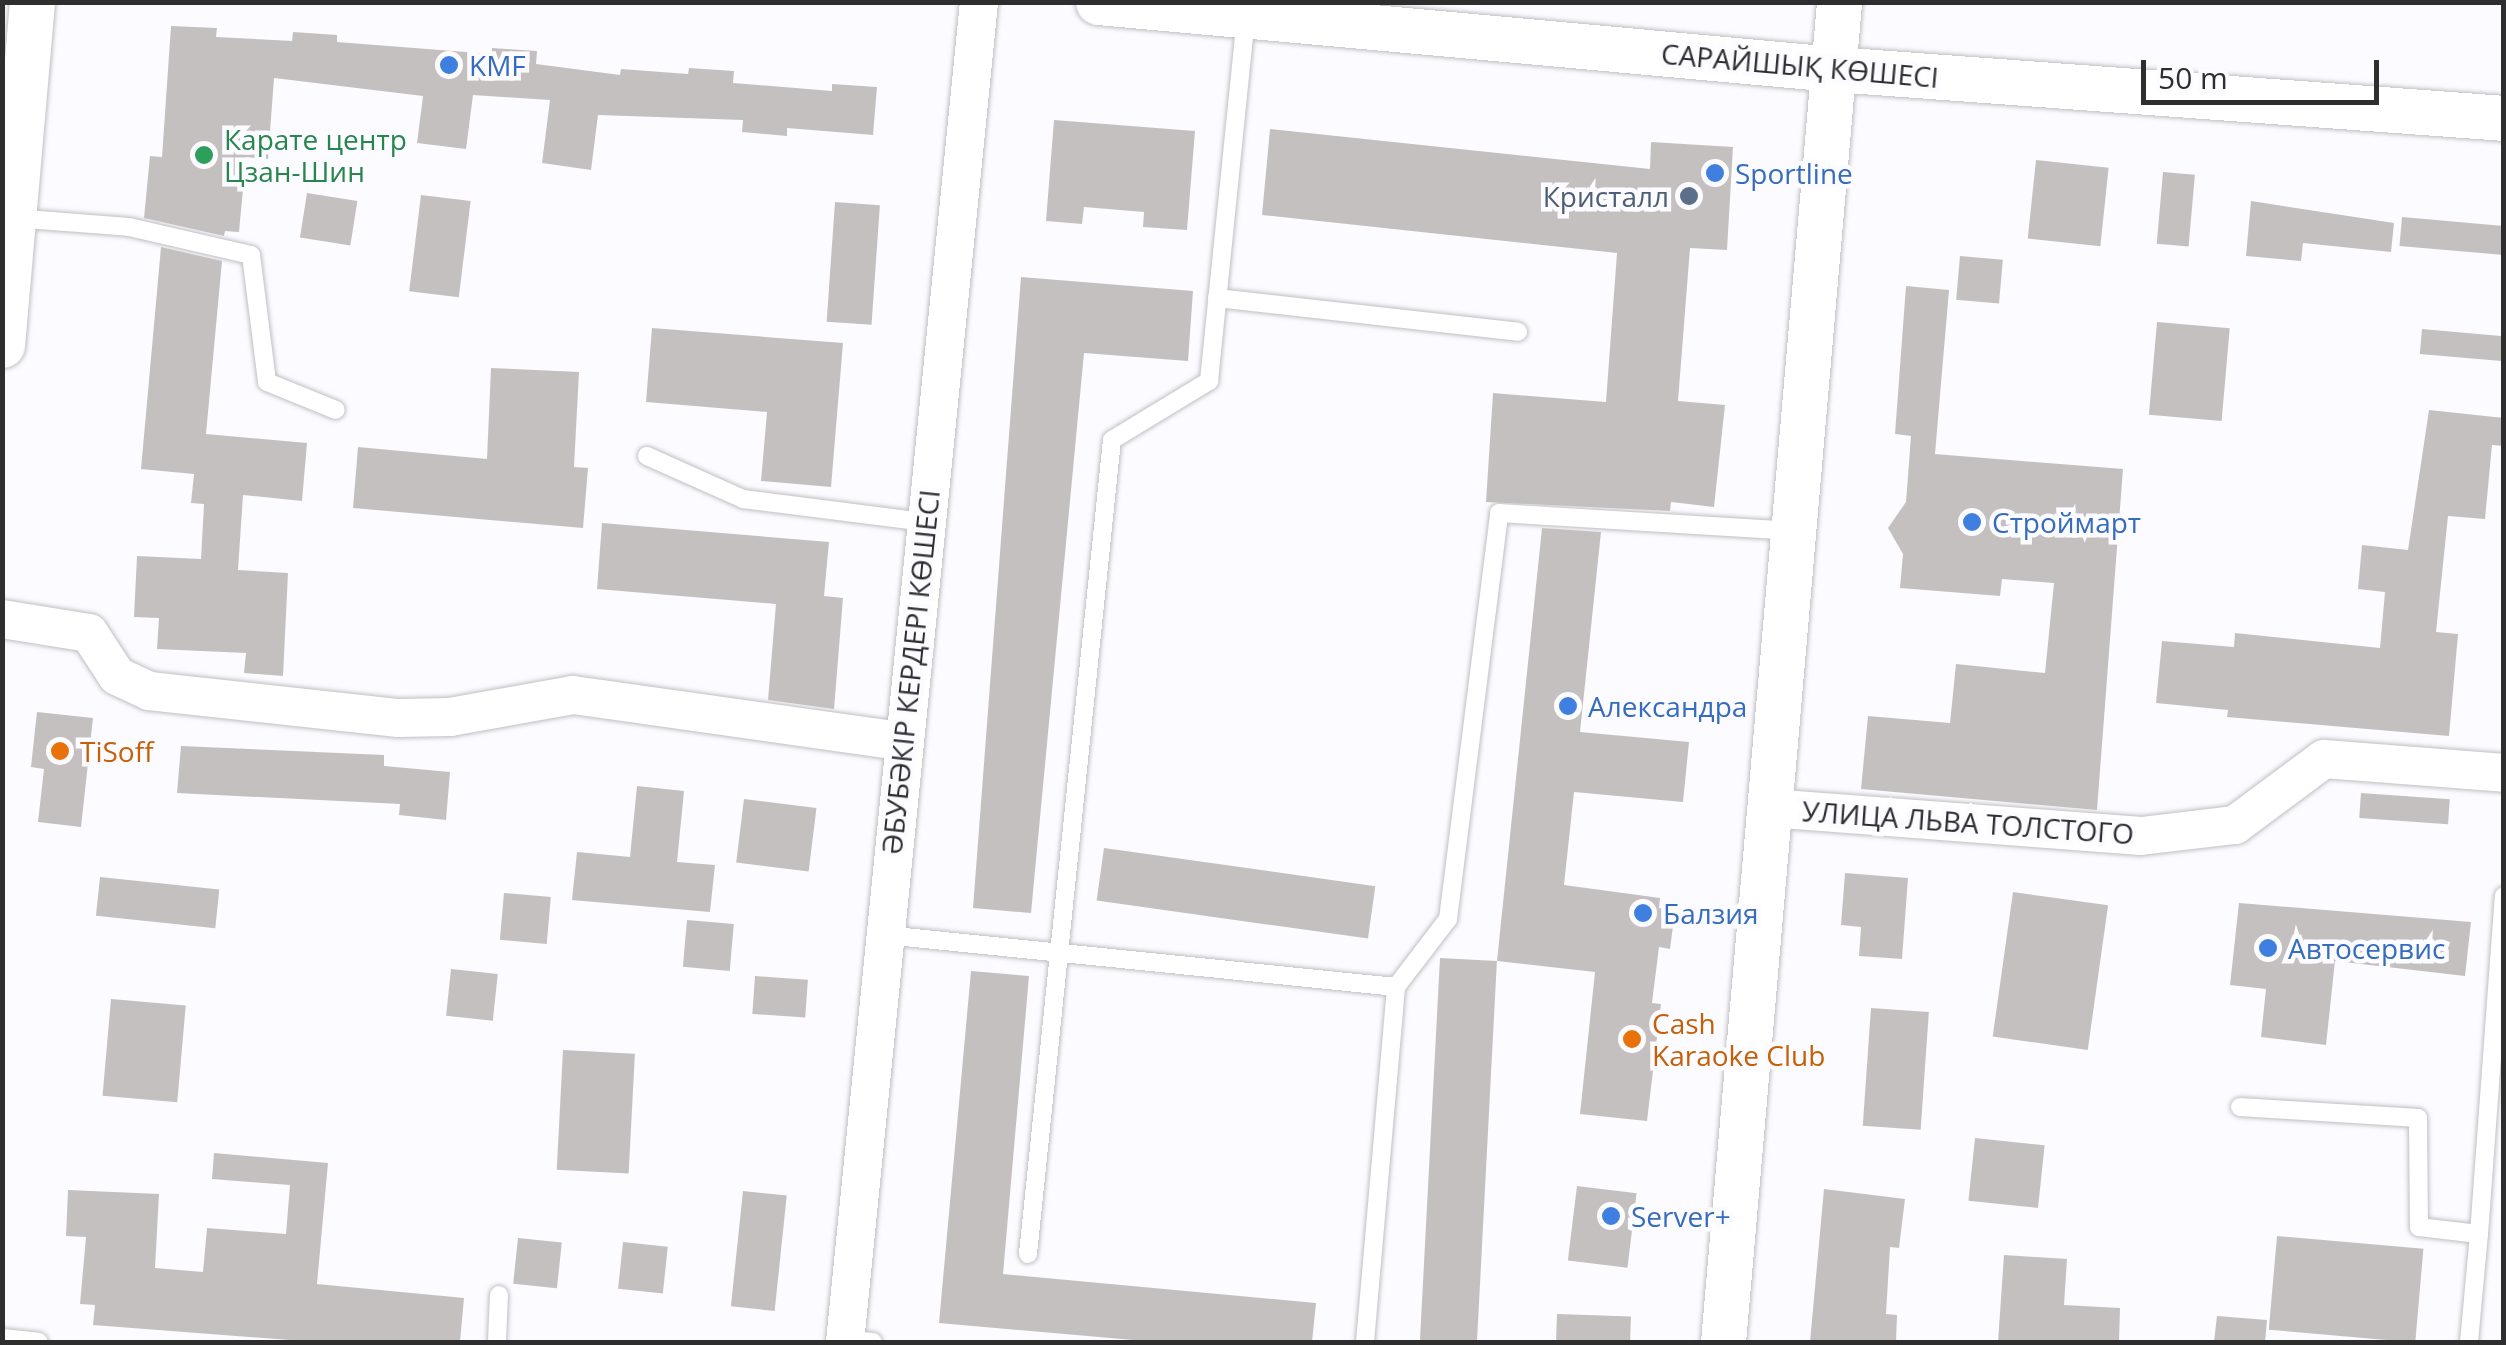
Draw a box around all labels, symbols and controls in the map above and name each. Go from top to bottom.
street label: САРАЙШЫҚ КӨШЕСІ [1660,36,1940,94]
scale bar [2146,40,2384,102]
place label: KMF [469,48,526,82]
marker: KMF [438,54,460,76]
text: 50 m [2158,57,2228,98]
place label: Карате центр Цзан-Шин [224,122,407,188]
marker: Карате центр Цзан-Шин [193,144,215,166]
place label: Sportline [1735,156,1853,190]
marker: Sportline [1704,162,1726,184]
place label: Кристалл [1543,179,1669,213]
marker: Кристалл [1678,185,1700,207]
street label: ӘБУБӘКІР КЕРДЕРІ КӨШЕСІ [874,488,946,856]
place label: Строймарт [1992,505,2141,539]
marker: Строймарт [1961,511,1983,533]
place label: Александра [1588,689,1747,723]
marker: Александра [1557,695,1579,717]
place label: TiSoff [80,734,154,768]
marker: TiSoff [49,740,71,762]
street label: УЛИЦА ЛЬВА ТОЛСТОГО [1801,794,2135,850]
place label: Балзия [1663,896,1759,930]
marker: Балзия [1632,902,1654,924]
place label: Автосервис [2288,931,2445,965]
marker: Автосервис [2257,937,2279,959]
place label: Cash Karaoke Club [1652,1006,1825,1072]
marker: Cash Karaoke Club [1621,1028,1643,1050]
place label: Server+ [1631,1199,1731,1233]
marker: Server+ [1600,1205,1622,1227]

